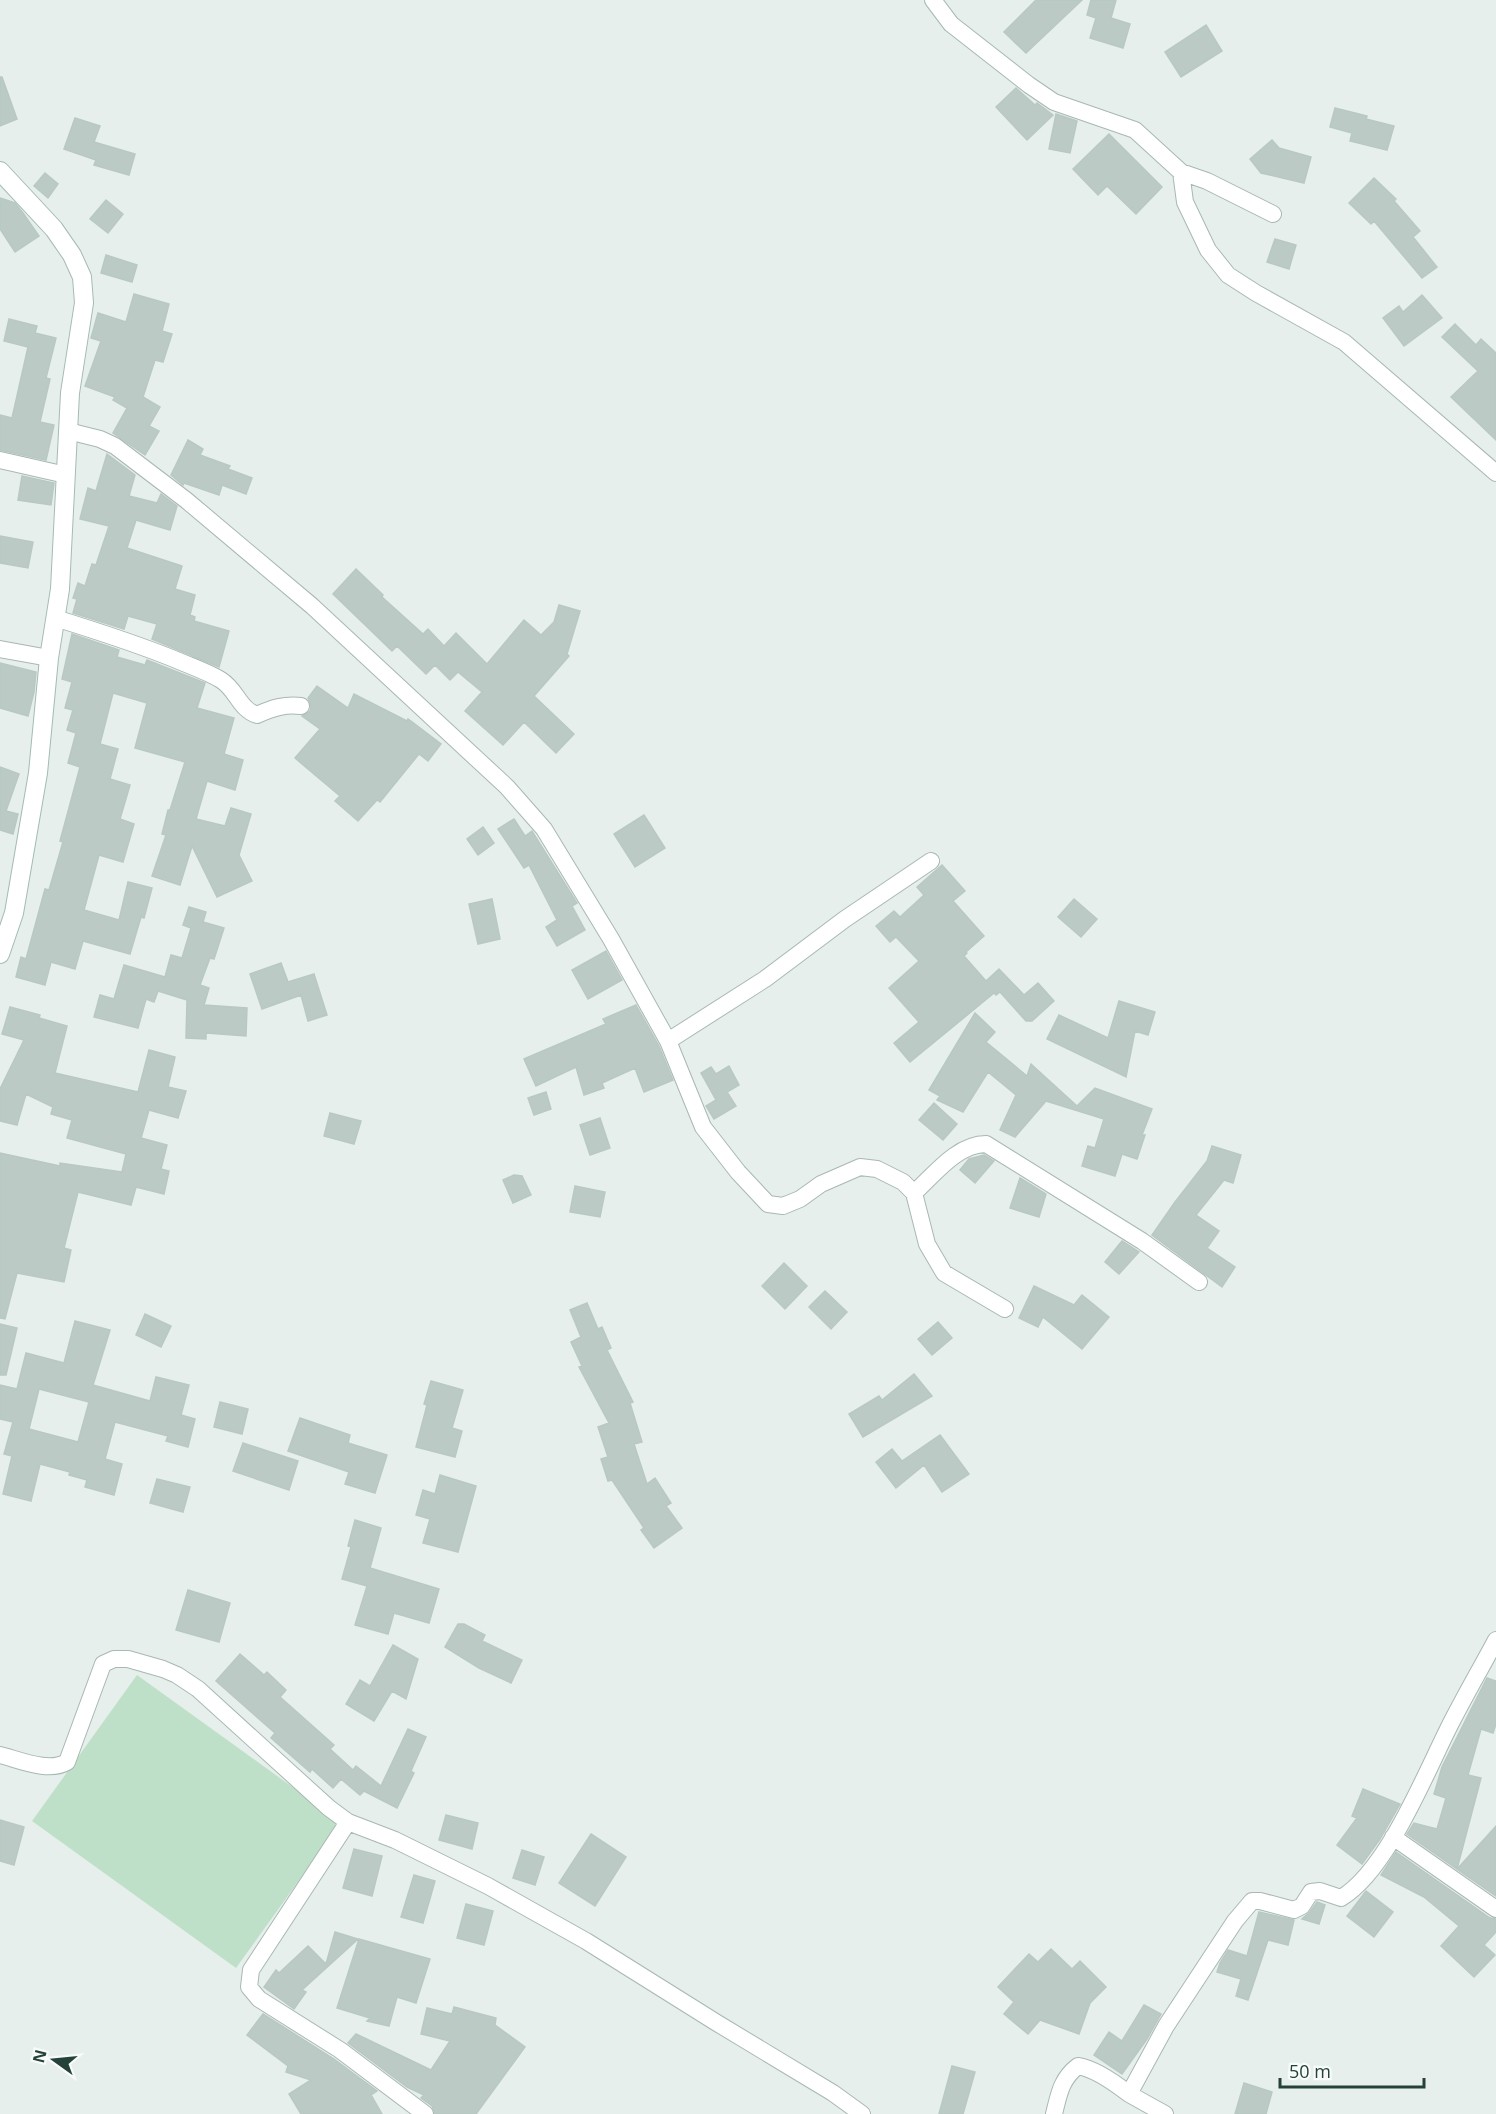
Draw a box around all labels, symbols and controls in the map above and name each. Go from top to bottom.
north arrow [24,2030,84,2090]
text: N [27,2047,52,2065]
scale bar [1280,2051,1424,2089]
text: 50 m [1289,2059,1331,2083]

